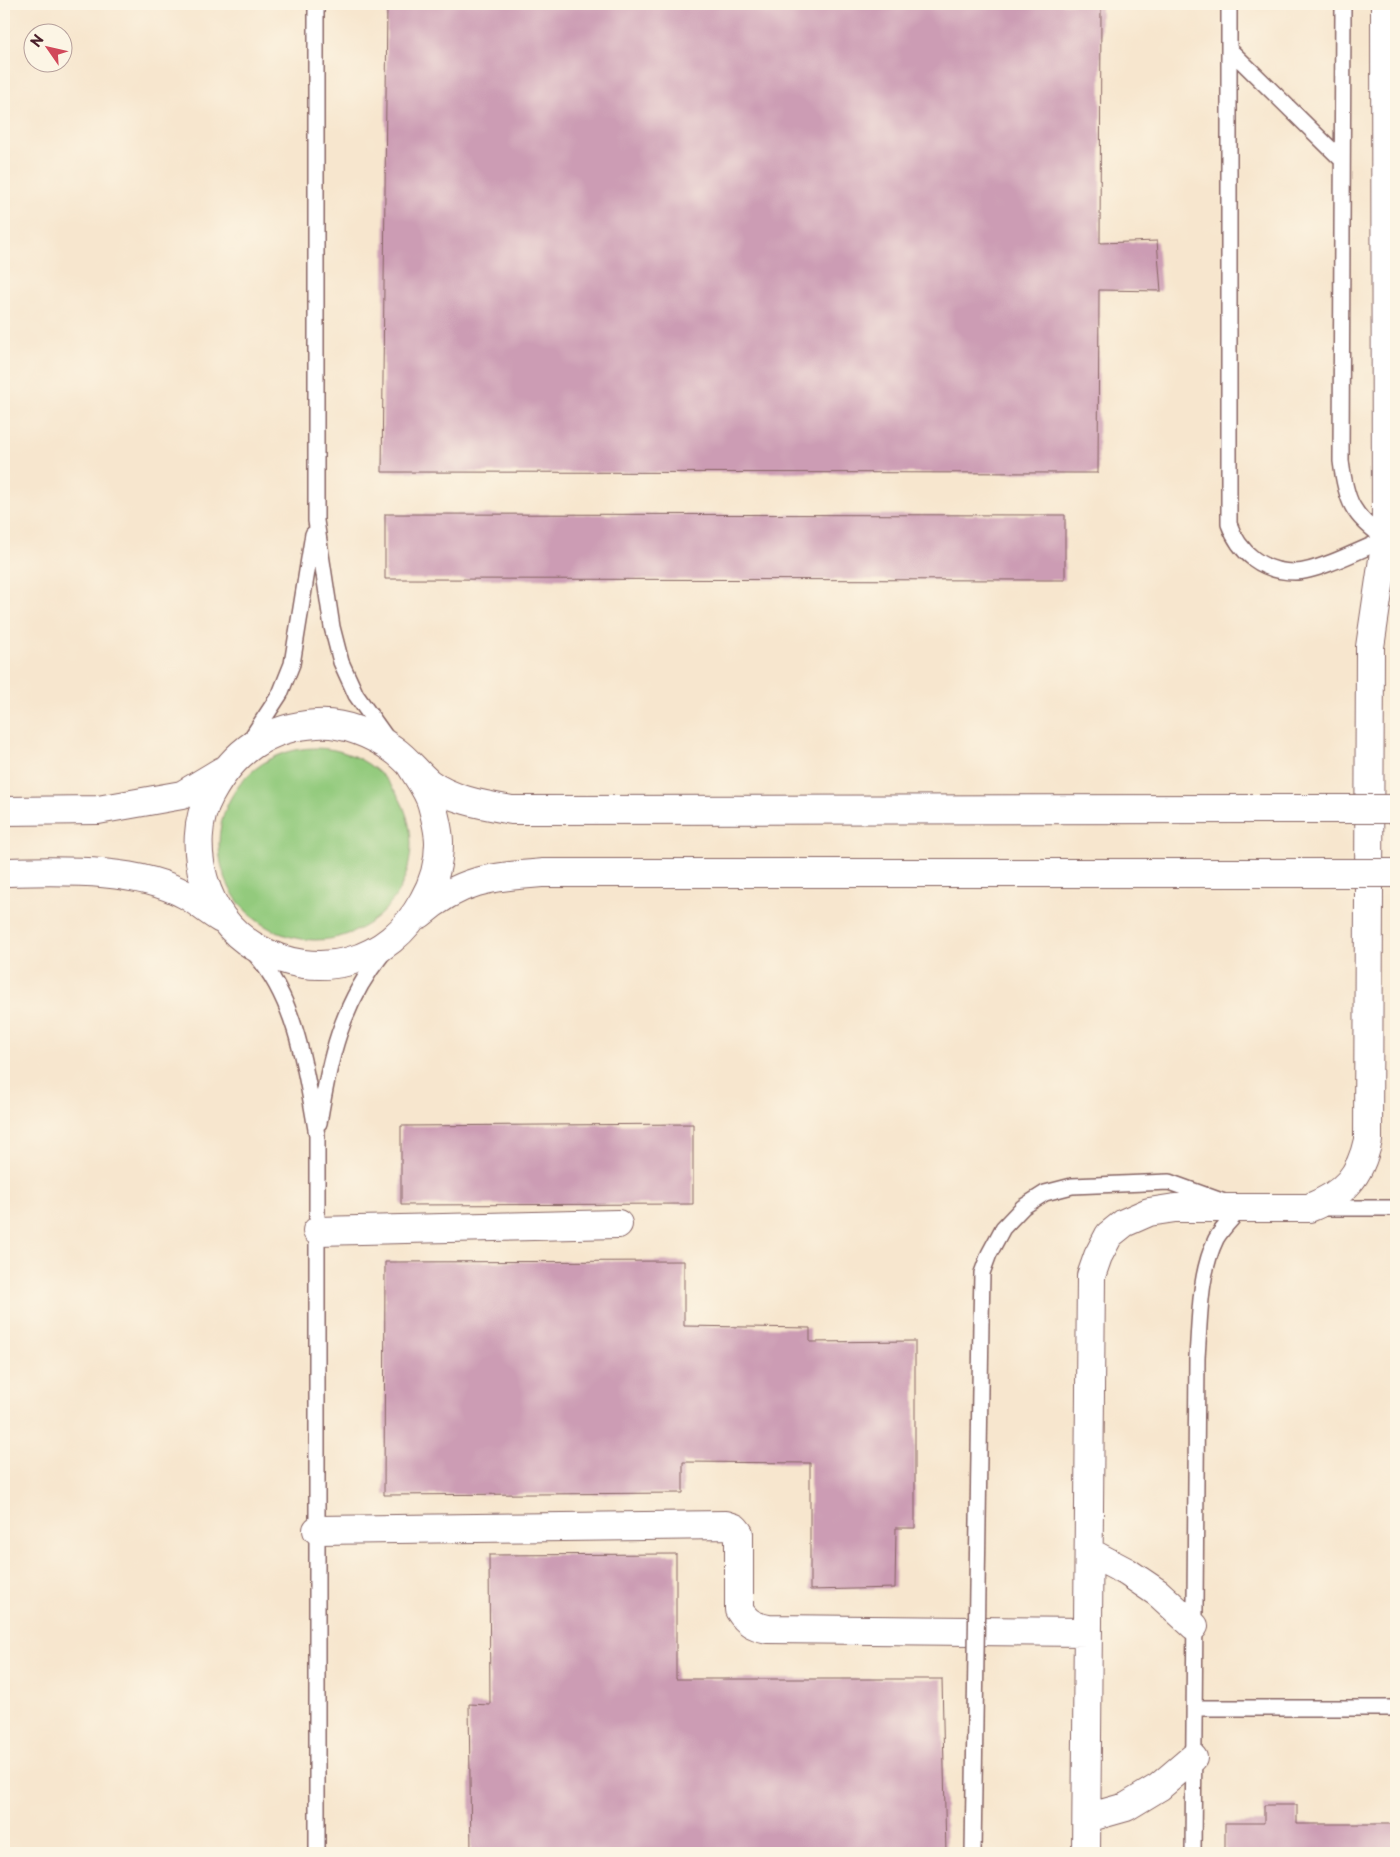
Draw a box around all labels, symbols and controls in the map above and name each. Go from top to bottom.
north arrow [22,22,72,72]
text: N [25,30,49,51]

